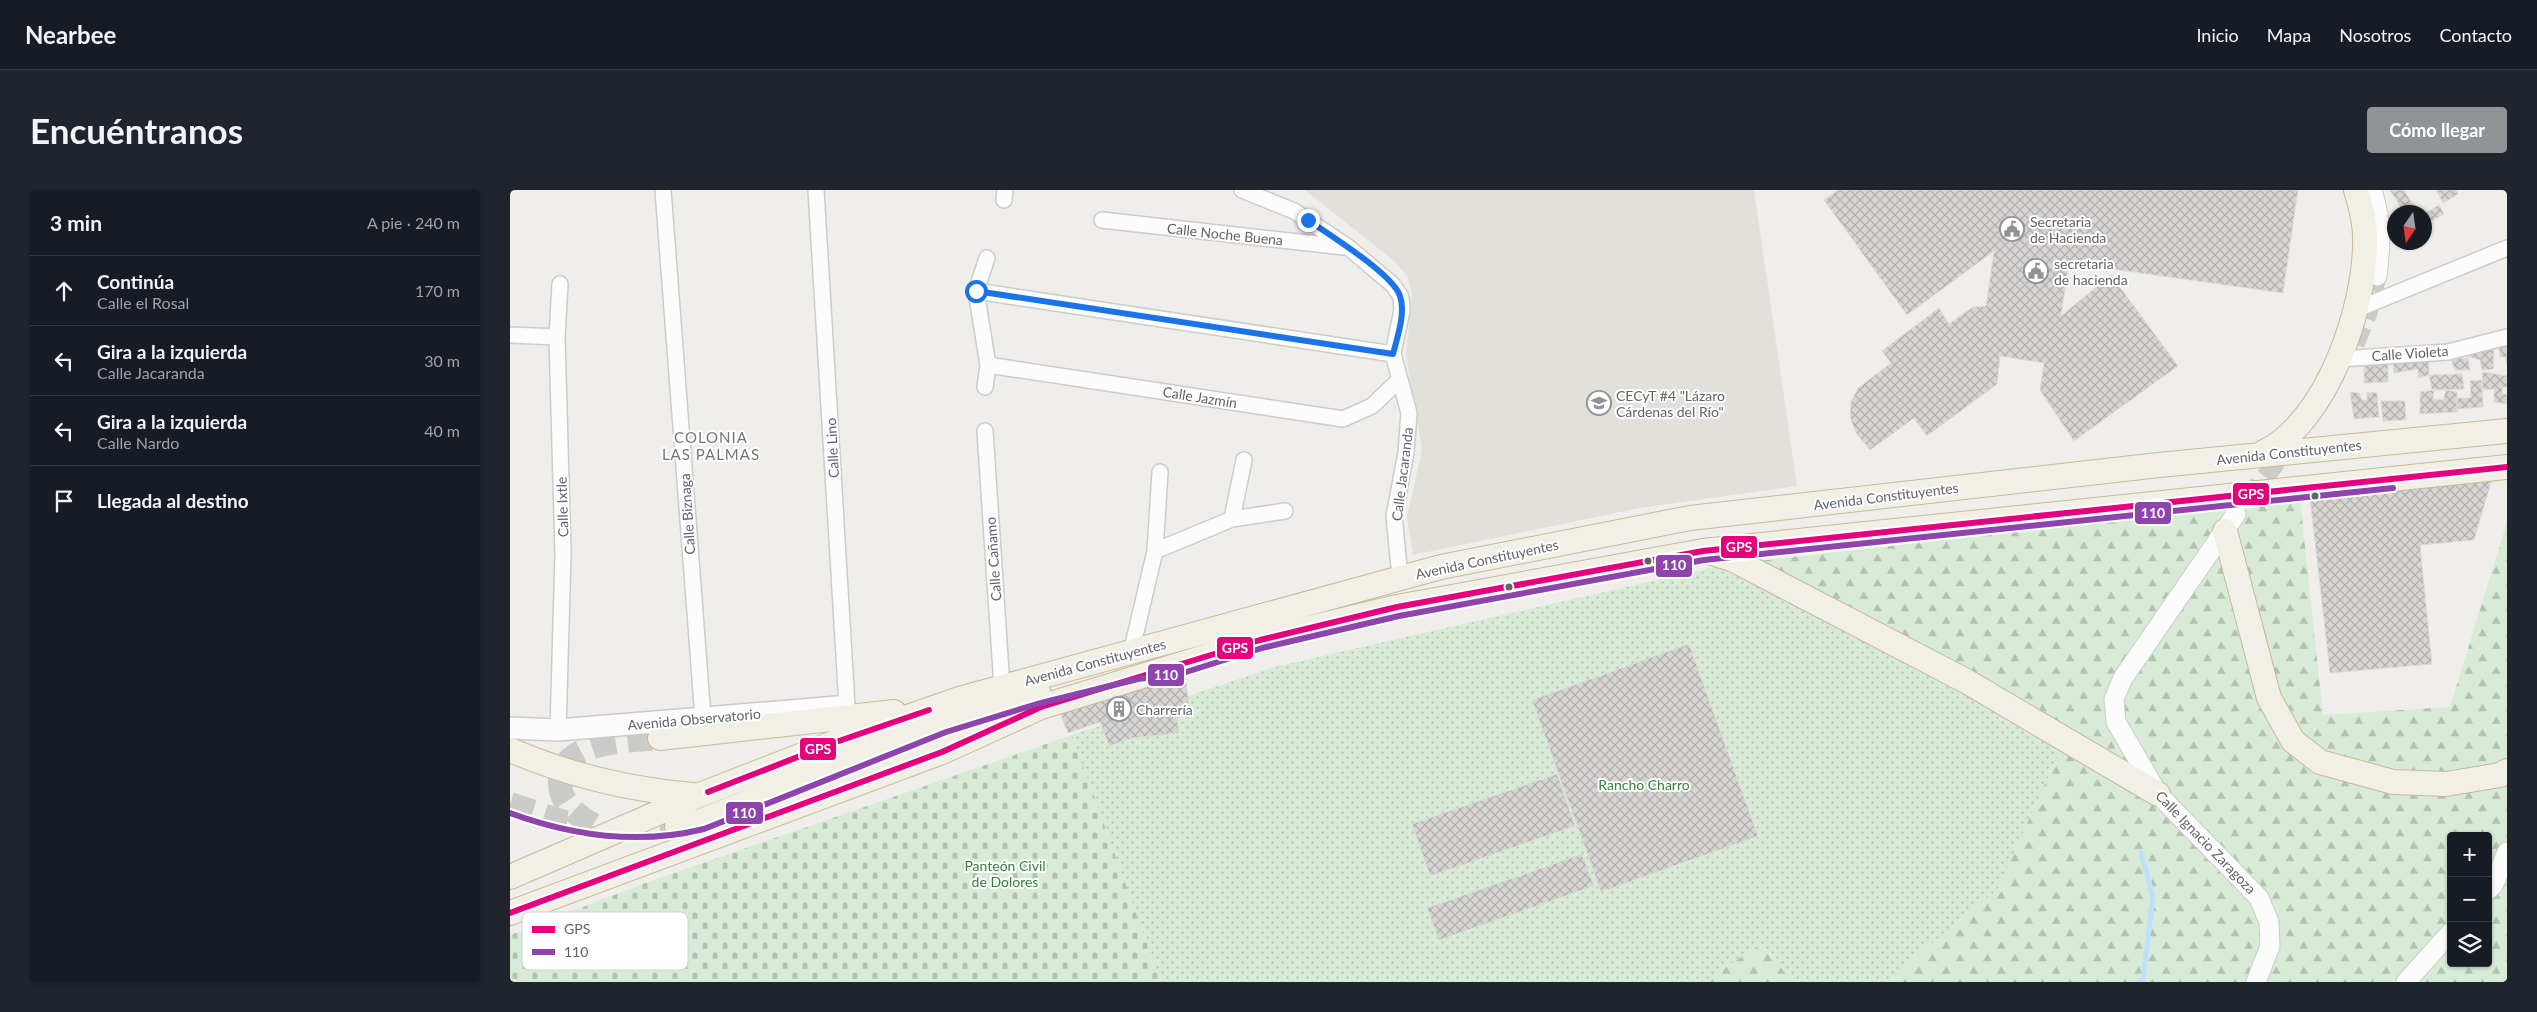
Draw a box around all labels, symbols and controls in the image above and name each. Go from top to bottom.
text: Nearbee [25,20,116,49]
text: Inicio [2196,24,2239,46]
text: Mapa [2267,24,2311,46]
text: Nosotros [2339,24,2411,46]
text: Contacto [2439,24,2512,46]
button: Cómo llegar [2367,107,2507,153]
text: Encuéntranos [30,109,243,151]
north arrow [2387,205,2432,250]
route end [1297,209,1320,232]
text: 3 min [50,210,102,235]
text: A pie · 240 m [367,213,460,232]
place label: Secretaria de Hacienda [2030,213,2106,246]
public building icon: Secretaria de Hacienda [1999,216,2025,242]
street label: Calle Noche Buena [1166,219,1284,249]
place label: secretaria de hacienda [2054,255,2128,288]
public building icon: secretaria de hacienda [2023,258,2049,284]
text: Continúa [97,270,174,293]
icon: ahead [50,277,78,305]
route start [965,280,988,303]
text: 170 m [415,281,460,300]
text: Calle el Rosal [97,293,189,312]
text: Gira a la izquierda [97,340,247,363]
street label: Calle Violeta [2371,342,2449,364]
icon: left [50,347,78,375]
text: 30 m [424,351,460,370]
text: Calle Jacaranda [97,363,205,382]
street label: Calle Jazmín [1162,383,1238,411]
place label: CECyT #4 "Lázaro Cárdenas del Río" [1616,387,1725,420]
school or university icon: CECyT #4 "Lázaro Cárdenas del Río" [1586,390,1612,416]
text: Gira a la izquierda [97,410,247,433]
icon: left [50,417,78,445]
street label: Calle Lino [822,417,842,479]
text: 40 m [424,421,460,440]
street label: Calle Jacaranda [1388,426,1416,522]
district label: COLONIA LAS PALMAS [662,428,760,463]
text: Calle Nardo [97,433,179,452]
street label: Avenida Constituyentes [2216,436,2362,468]
street label: Calle Biznaga [676,473,698,555]
street label: Calle Ixtle [552,476,572,538]
street label: Avenida Constituyentes [1813,479,1959,513]
line badge: GPS [2232,482,2270,506]
text: GPS [2238,485,2265,502]
icon: arrive [50,487,78,515]
text: Llegada al destino [97,489,249,512]
unlabelled marker [2310,491,2320,501]
line badge: 110 [2134,501,2172,525]
text: 110 [2141,504,2165,521]
street label: Calle Cañamo [982,516,1004,602]
line badge: GPS [1720,535,1758,559]
street label: Avenida Constituyentes [1414,536,1560,582]
text: GPS [1726,538,1753,555]
line badge: 110 [1655,554,1693,578]
unlabelled marker [1643,556,1653,566]
text: 110 [1662,556,1686,573]
unlabelled marker [1504,582,1514,592]
street label: Avenida Constituyentes [1022,635,1168,689]
line badge: GPS [1216,636,1254,660]
text: GPS [1222,639,1249,656]
line badge: 110 [1147,663,1185,687]
text: 110 [1154,666,1178,683]
building icon: Charrería [1106,696,1132,722]
place label: Charrería [1136,701,1193,718]
street label: Avenida Observatorio [627,705,761,733]
line badge: GPS [799,737,837,761]
text: GPS [805,740,832,757]
park label: Rancho Charro [1598,776,1690,793]
street label: Calle Ignacio Zaragoza [2152,787,2260,897]
line badge: 110 [725,801,764,825]
text: 110 [732,804,756,821]
map controls [2447,832,2492,967]
button: + [2447,832,2492,877]
park label: Panteón Civil de Dolores [964,857,1046,890]
button: − [2447,877,2492,922]
legend [522,912,688,970]
text: GPS [564,920,590,937]
button: layers [2447,922,2492,967]
text: 110 [564,943,588,960]

